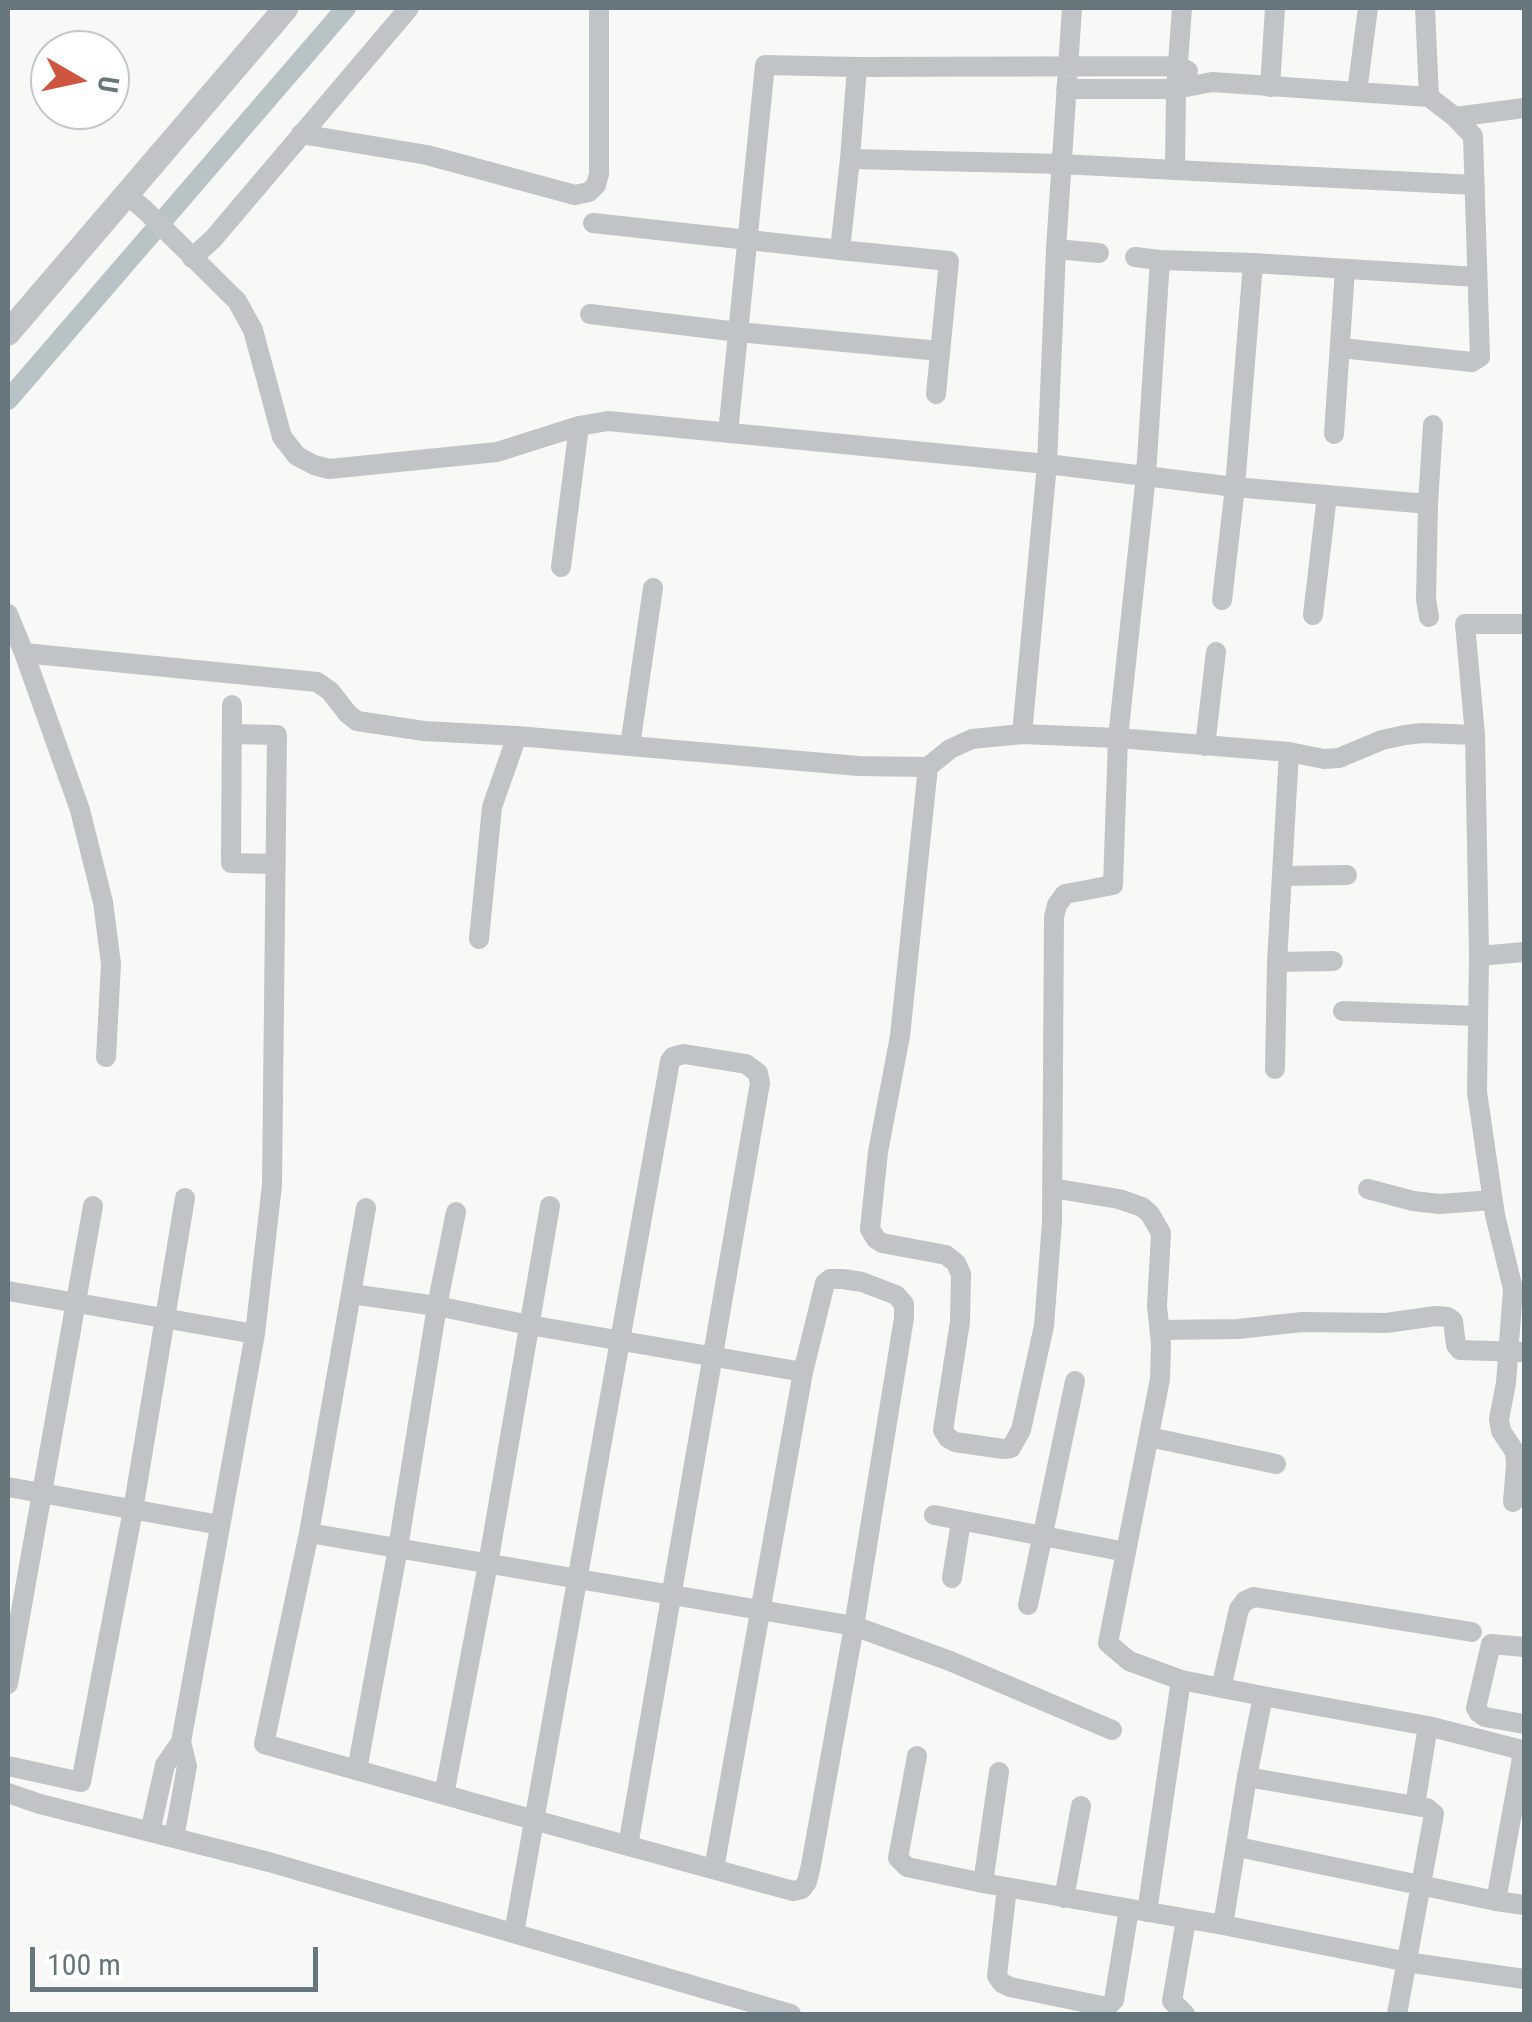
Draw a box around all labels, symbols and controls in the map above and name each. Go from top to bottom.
north arrow [30,30,130,130]
text: U [91,74,126,95]
scale bar [35,1927,322,1989]
text: 100 m [47,1947,121,1982]

